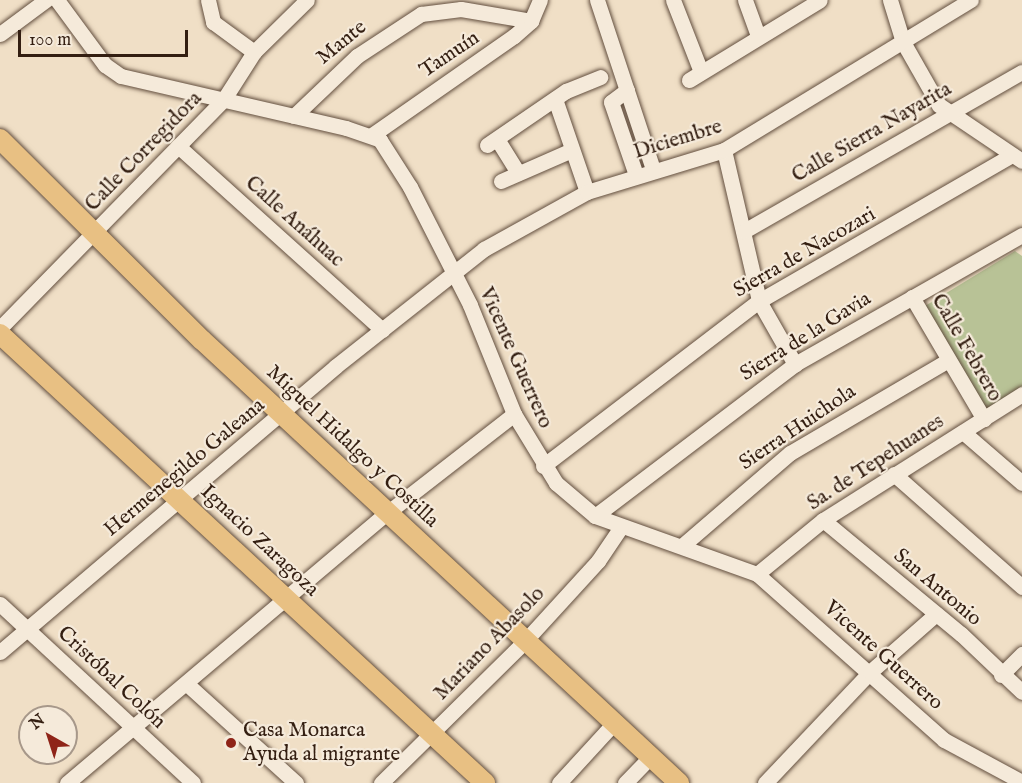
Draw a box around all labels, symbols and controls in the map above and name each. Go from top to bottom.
street label: Mante [312,15,372,71]
scale bar [21,18,190,56]
street label: Tamuín [415,26,485,84]
text: 100 m [29,29,71,52]
street label: Calle Sierra Nayarita [788,77,956,189]
street label: Calle Corregidora [80,87,208,217]
street label: Diciembre [631,115,725,165]
street label: Calle Anáhuac [239,171,349,273]
street label: Sierra de Nacozari [730,202,880,304]
street label: Vicente Guerrero [473,284,557,432]
street label: Sierra de la Gavia [736,287,876,387]
street label: Calle Febrero [925,290,1007,406]
street label: Miguel Hidalgo y Costilla [261,361,443,533]
street label: Sierra Huichola [735,380,861,476]
street label: Hermenegildo Galeana [100,393,270,543]
street label: Sa. de Tepehuanes [803,409,949,517]
street label: Ignacio Zaragoza [194,480,324,602]
street label: San Antonio [888,544,986,632]
street label: Mariano Abasolo [429,582,551,706]
street label: Vicente Guerrero [818,596,948,716]
street label: Cristóbal Colón [52,621,170,735]
north arrow [18,705,78,765]
text: N [26,710,50,735]
place label: Casa Monarca Ayuda al migrante [243,718,400,768]
marker: Casa Monarca Ayuda al migrante [224,736,238,750]

